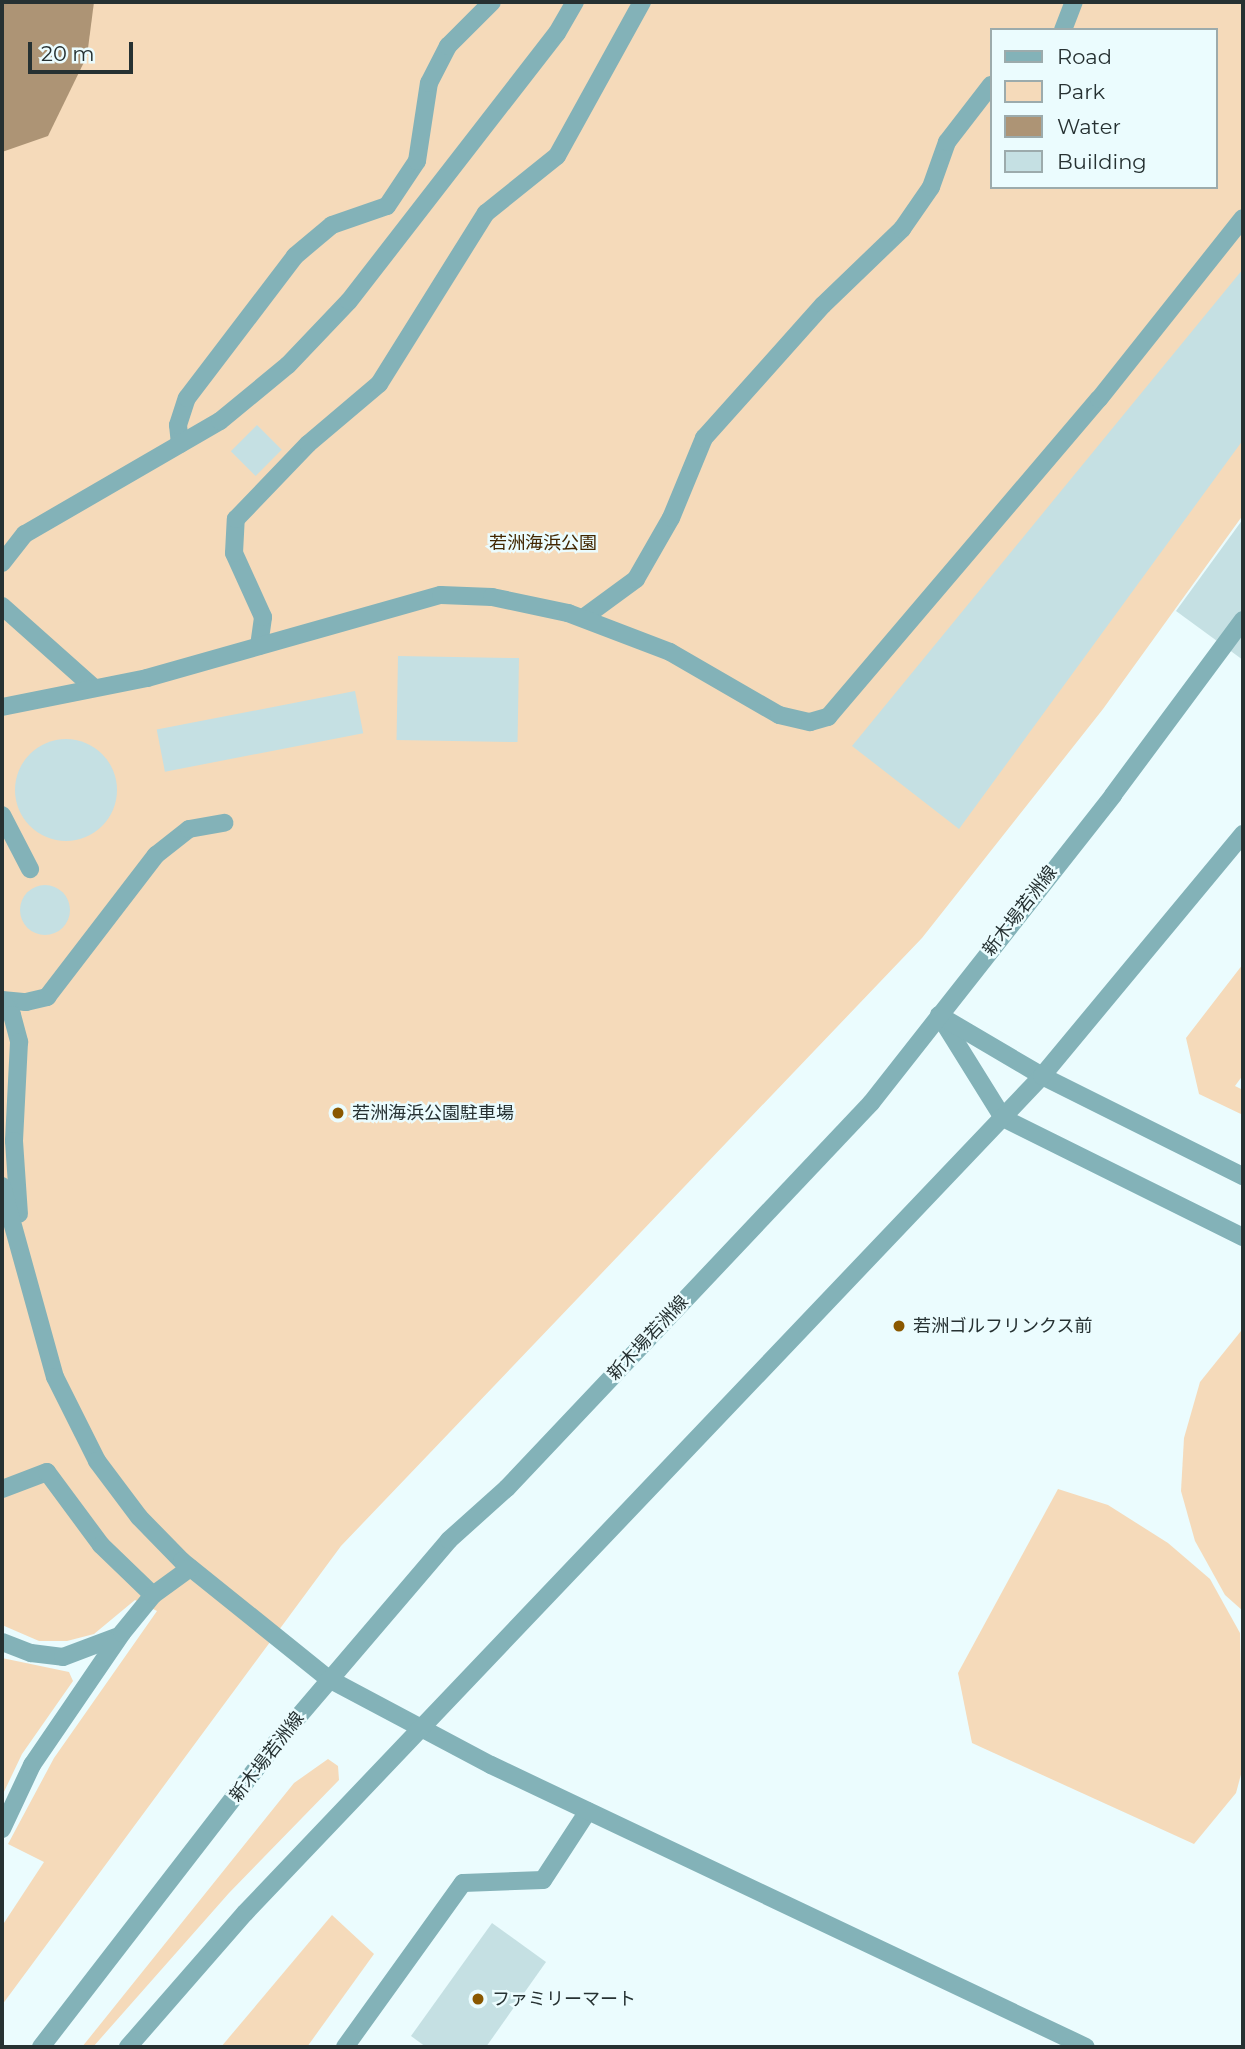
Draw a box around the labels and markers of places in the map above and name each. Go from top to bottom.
place label: 若洲海浜公園駐車場 [352,1102,514,1124]
marker: 若洲海浜公園駐車場 [330,1105,346,1121]
place label: 若洲ゴルフリンクス前 [913,1315,1093,1337]
marker: 若洲ゴルフリンクス前 [891,1318,907,1334]
place label: ファミリーマート [492,1988,636,2010]
marker: ファミリーマート [470,1991,486,2007]

